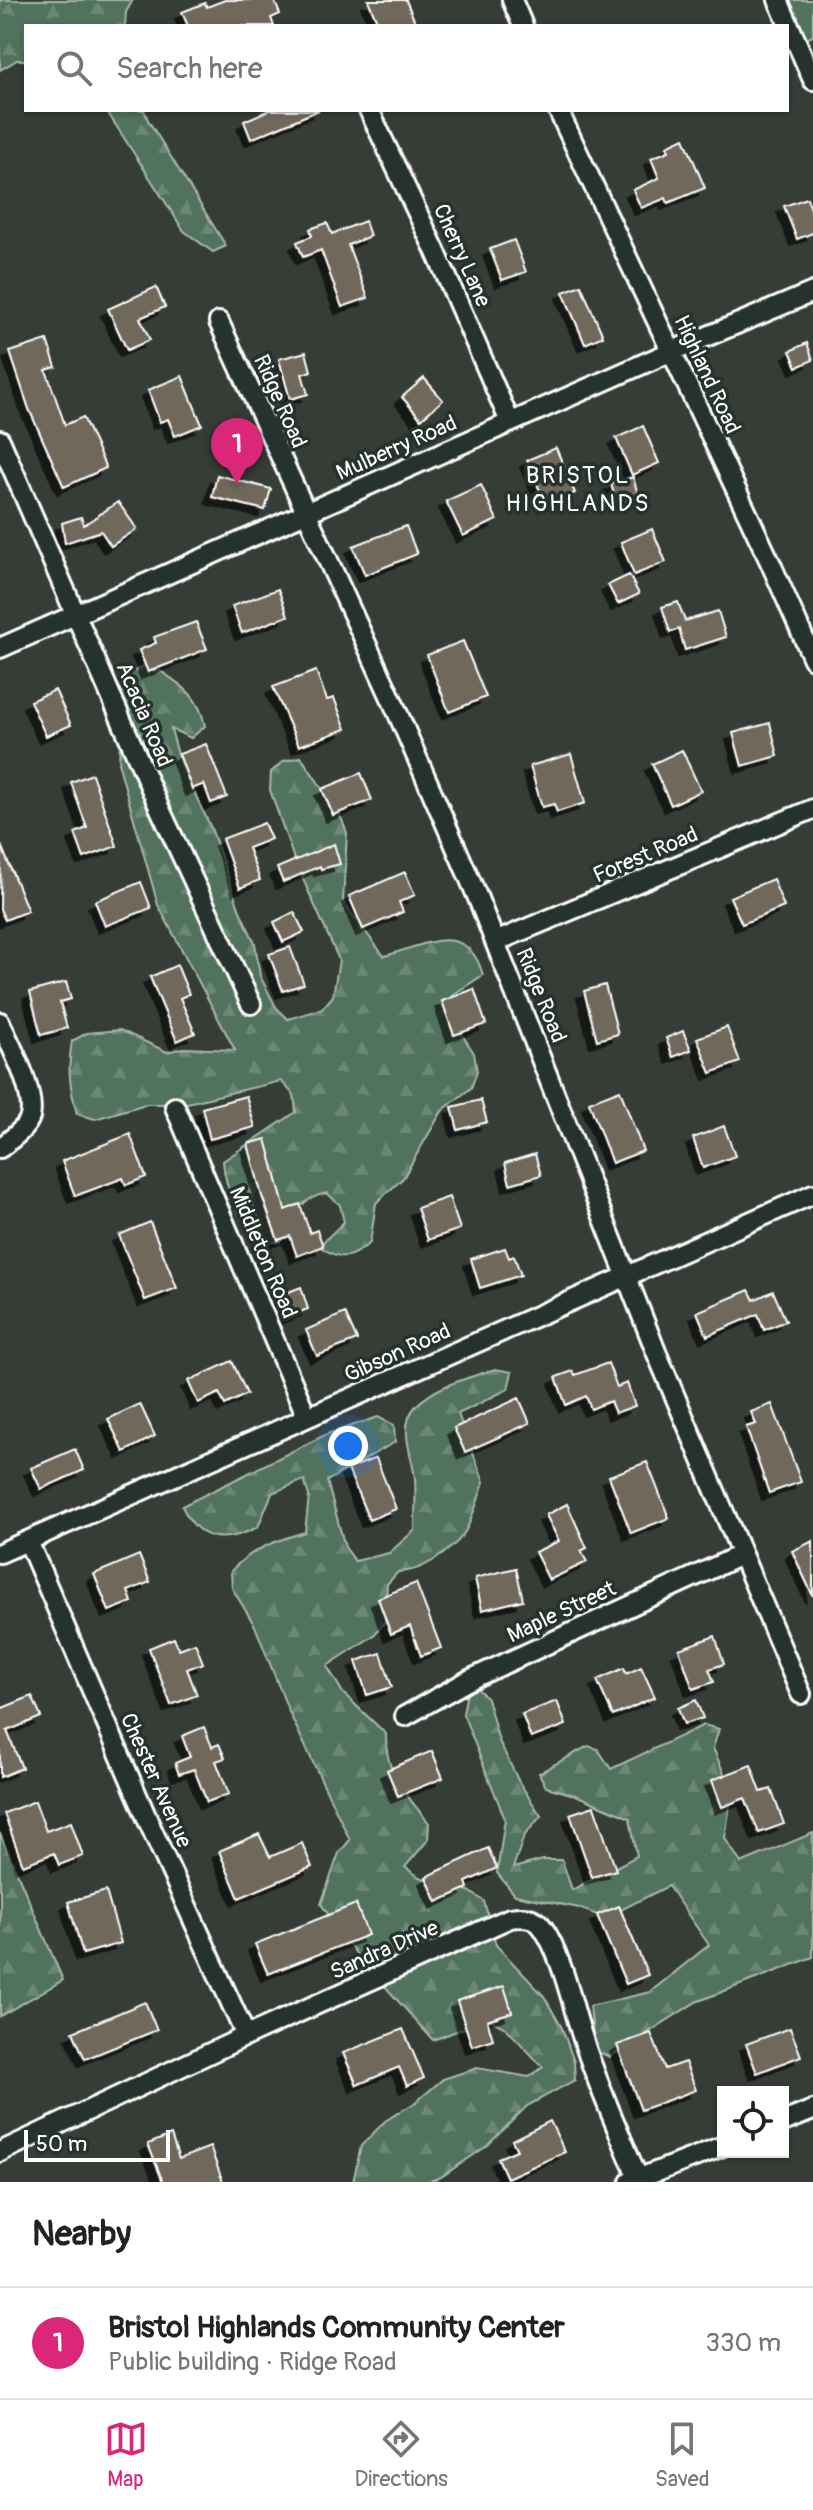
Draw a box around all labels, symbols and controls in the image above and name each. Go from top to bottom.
search box [24,24,789,112]
icon: search [52,46,96,90]
text: Search here [116,50,263,87]
street label: Cherry Lane [427,200,497,311]
street label: Highland Road [667,311,747,438]
street label: Ridge Road [247,350,313,453]
street label: Mulberry Road [332,409,461,487]
pin: 1 [211,418,263,484]
district label: BRISTOL HIGHLANDS [506,461,650,518]
street label: Acacia Road [109,658,179,771]
street label: Forest Road [589,820,702,890]
street label: Ridge Road [509,944,573,1047]
street label: Middleton Road [223,1182,303,1323]
street label: Gibson Road [340,1317,455,1389]
your location [328,1426,368,1466]
street label: Maple Street [502,1574,620,1649]
street label: Chester Avenue [114,1709,198,1852]
street label: Sandra Drive [326,1914,443,1986]
map controls [717,2086,789,2158]
button: locate [717,2086,789,2158]
scale bar [24,2126,170,2162]
text: 50 m [36,2130,87,2158]
text: Nearby [32,2213,131,2256]
text: Bristol Highlands Community Center [108,2309,565,2346]
text: 1 [53,2327,63,2359]
text: 330 m [705,2327,781,2359]
text: Public building · Ridge Road [108,2346,397,2378]
tab: Map [104,2417,148,2493]
tab: Directions [355,2417,448,2493]
tab: Saved [655,2417,709,2493]

